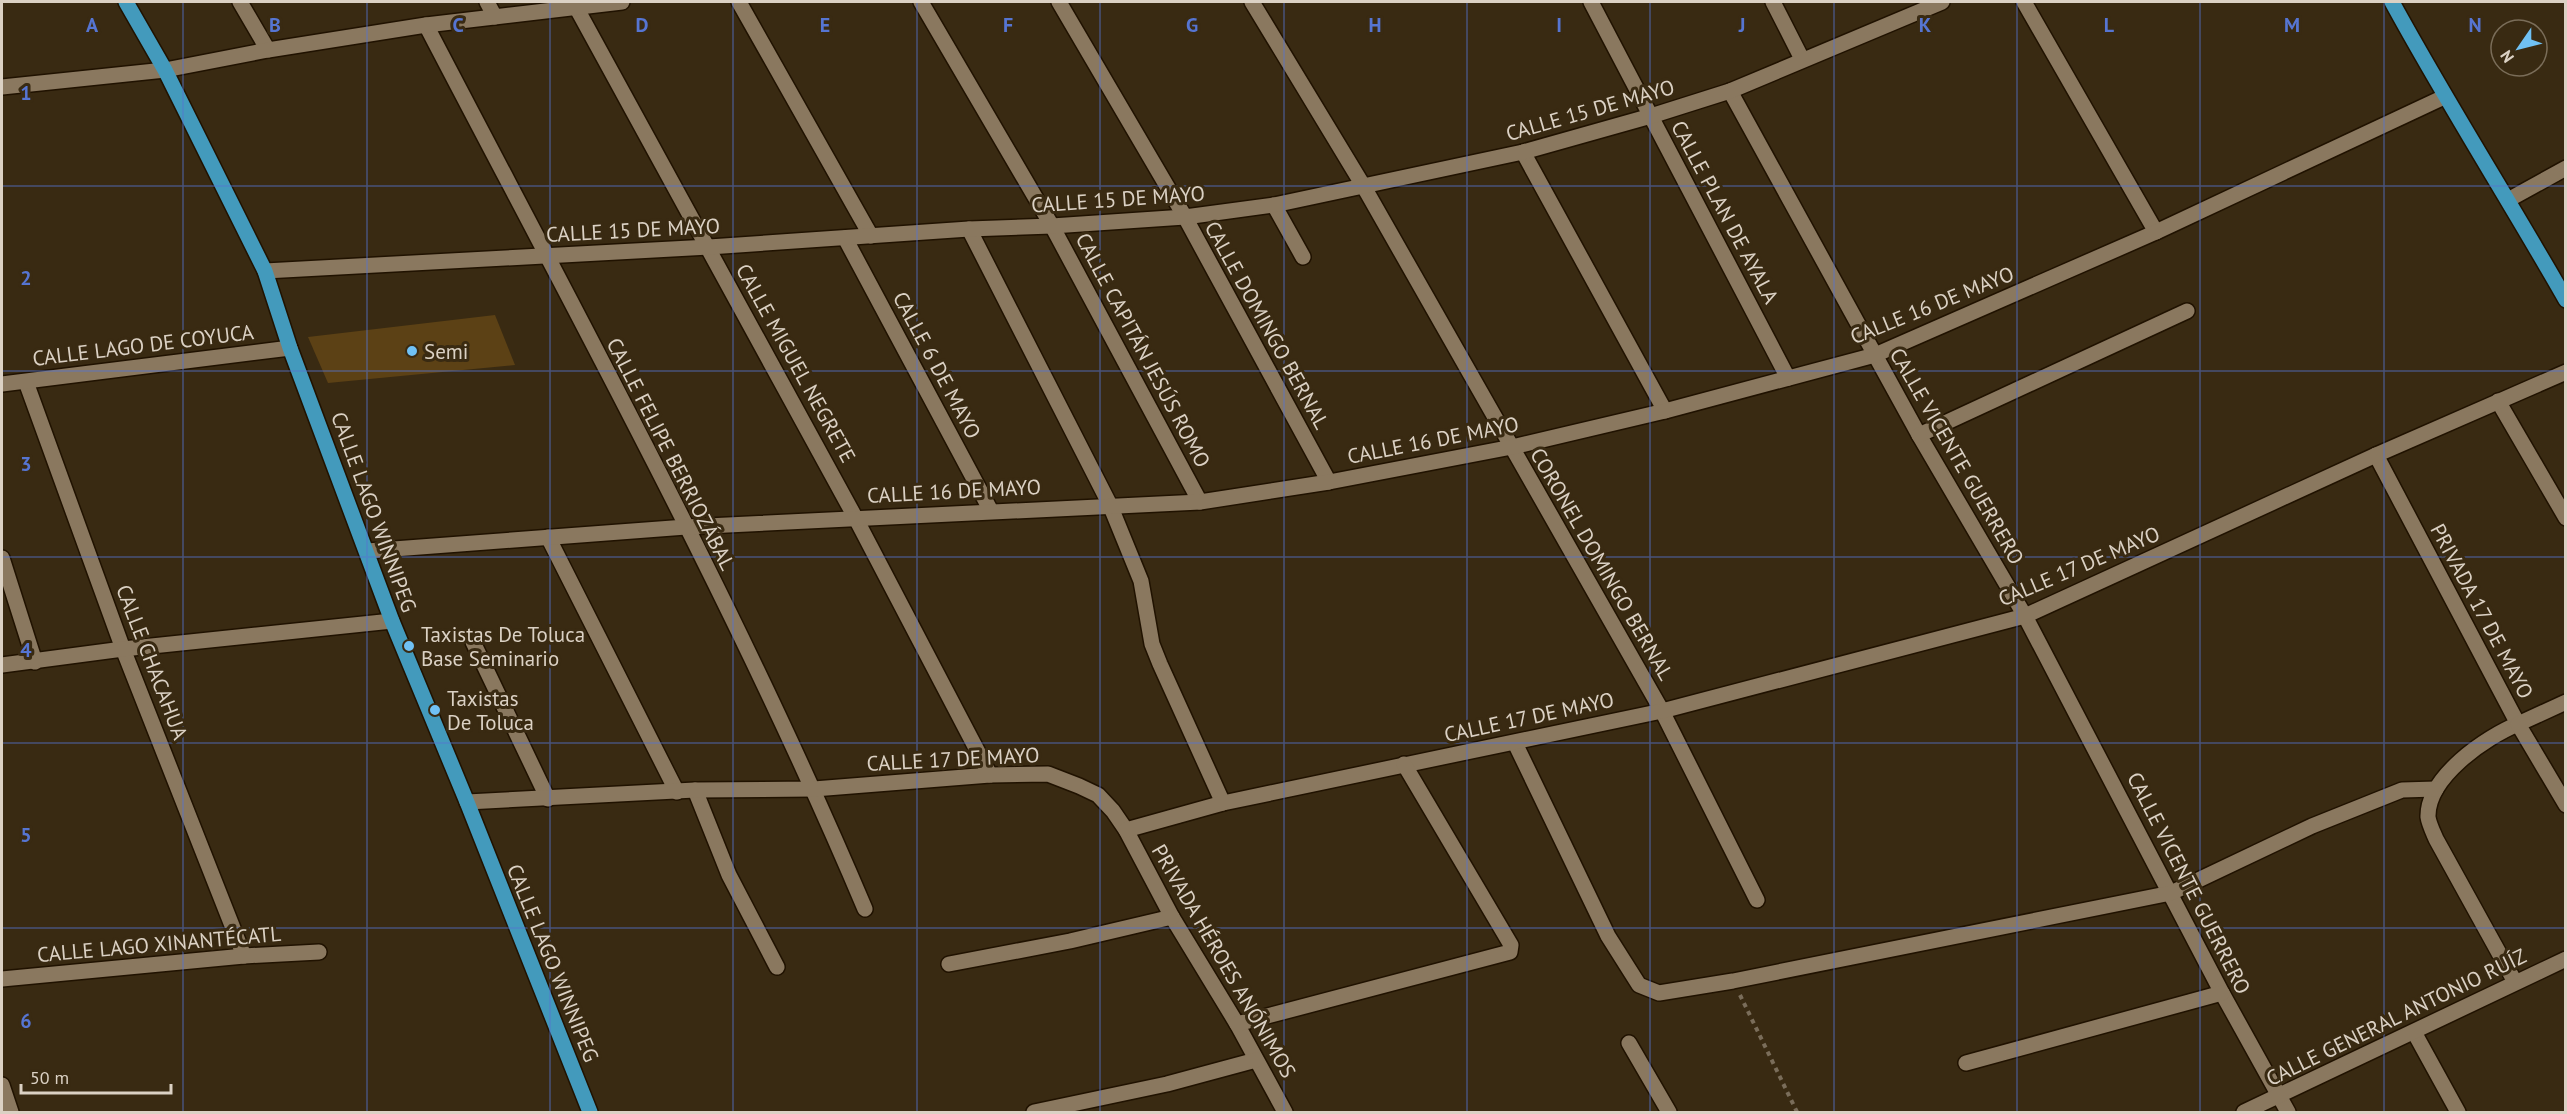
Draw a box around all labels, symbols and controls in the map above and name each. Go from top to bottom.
text: A [86,12,99,38]
text: B [269,12,281,38]
text: C [452,12,464,38]
text: D [636,12,649,38]
text: E [820,12,830,38]
text: F [1003,12,1013,38]
text: G [1186,12,1198,38]
text: H [1368,12,1382,38]
text: I [1556,12,1562,38]
text: J [1738,12,1745,38]
text: K [1919,12,1932,38]
text: L [2104,12,2115,38]
text: M [2284,12,2300,38]
text: N [2468,12,2482,38]
north arrow [2489,18,2549,78]
text: N [2496,47,2518,67]
street label: CALLE 15 DE MAYO [1503,73,1677,147]
text: 1 [20,80,32,106]
street label: CALLE PLAN DE AYALA [1665,116,1785,309]
street label: CALLE 15 DE MAYO [1030,179,1206,219]
street label: CALLE 15 DE MAYO [545,212,721,248]
street label: CALLE DOMINGO BERNAL [1199,216,1335,434]
street label: CALLE CAPITÁN JESÚS ROMO [1070,228,1216,472]
street label: CALLE MIGUEL NEGRETE [730,259,862,467]
street label: CALLE 16 DE MAYO [1846,260,2018,350]
text: 2 [20,265,32,291]
street label: CALLE 6 DE MAYO [887,287,987,443]
street label: CALLE LAGO DE COYUCA [31,318,256,372]
street label: CALLE FELIPE BERRIOZÁBAL [601,333,741,575]
place label: Semi [424,338,469,365]
street label: CALLE VICENTE GUERRERO [1884,343,2030,569]
marker: Semi [405,344,419,358]
street label: CALLE LAGO WINNIPEG [325,408,423,616]
street label: CALLE 16 DE MAYO [1345,410,1521,470]
street label: CORONEL DOMINGO BERNAL [1524,443,1680,685]
text: 3 [20,451,32,477]
street label: CALLE 16 DE MAYO [866,473,1042,509]
street label: PRIVADA 17 DE MAYO [2424,519,2540,703]
street label: CALLE 17 DE MAYO [1994,520,2164,612]
street label: CALLE CHACAHUA [110,581,194,744]
place label: Taxistas De Toluca Base Seminario [421,621,585,672]
text: 4 [20,637,32,663]
marker: Taxistas De Toluca Base Seminario [402,639,416,653]
place label: Taxistas De Toluca [447,685,534,736]
street label: CALLE 17 DE MAYO [1442,686,1616,748]
marker: Taxistas De Toluca [428,703,442,717]
street label: CALLE 17 DE MAYO [866,741,1040,777]
street label: CALLE VICENTE GUERRERO [2121,767,2257,999]
text: 5 [20,822,32,848]
street label: PRIVADA HÉROES ANÓNIMOS [1146,839,1302,1083]
street label: CALLE LAGO WINNIPEG [501,860,605,1066]
street label: CALLE LAGO XINANTÉCATL [36,920,282,968]
street label: CALLE GENERAL ANTONIO RUÍZ [2261,942,2531,1092]
text: 6 [20,1008,32,1034]
scale bar [21,1057,171,1095]
text: 50 m [30,1066,69,1089]

